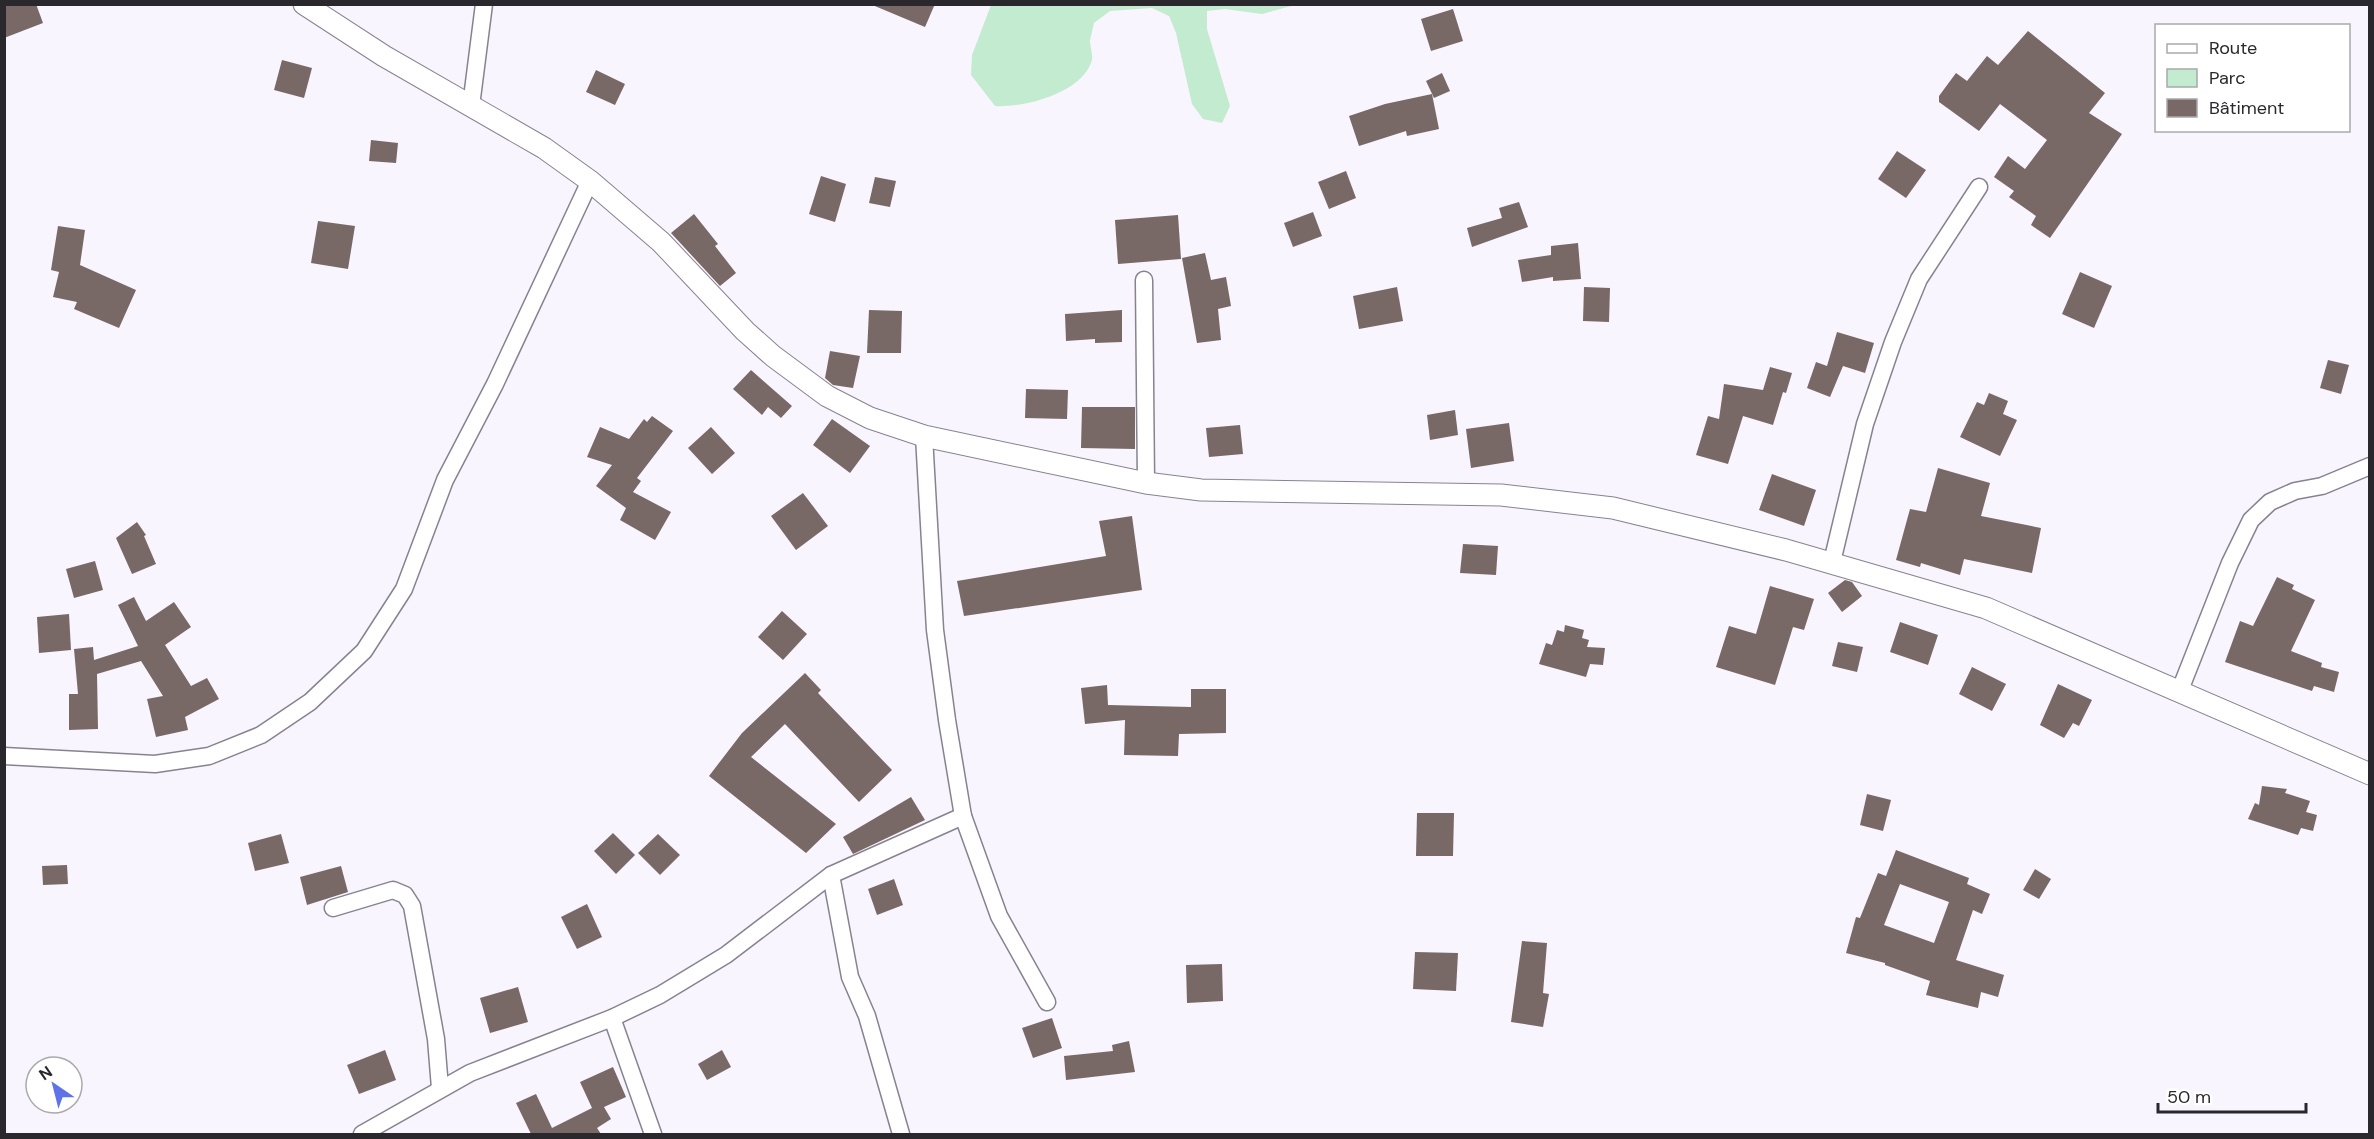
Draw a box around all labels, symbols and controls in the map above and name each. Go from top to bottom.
legend [2155,24,2350,132]
text: Route [2209,36,2257,60]
text: Parc [2209,66,2245,90]
text: Bâtiment [2209,96,2284,120]
north arrow [24,1055,84,1115]
text: N [35,1061,56,1085]
scale bar [2158,1076,2306,1114]
text: 50 m [2167,1085,2211,1109]

